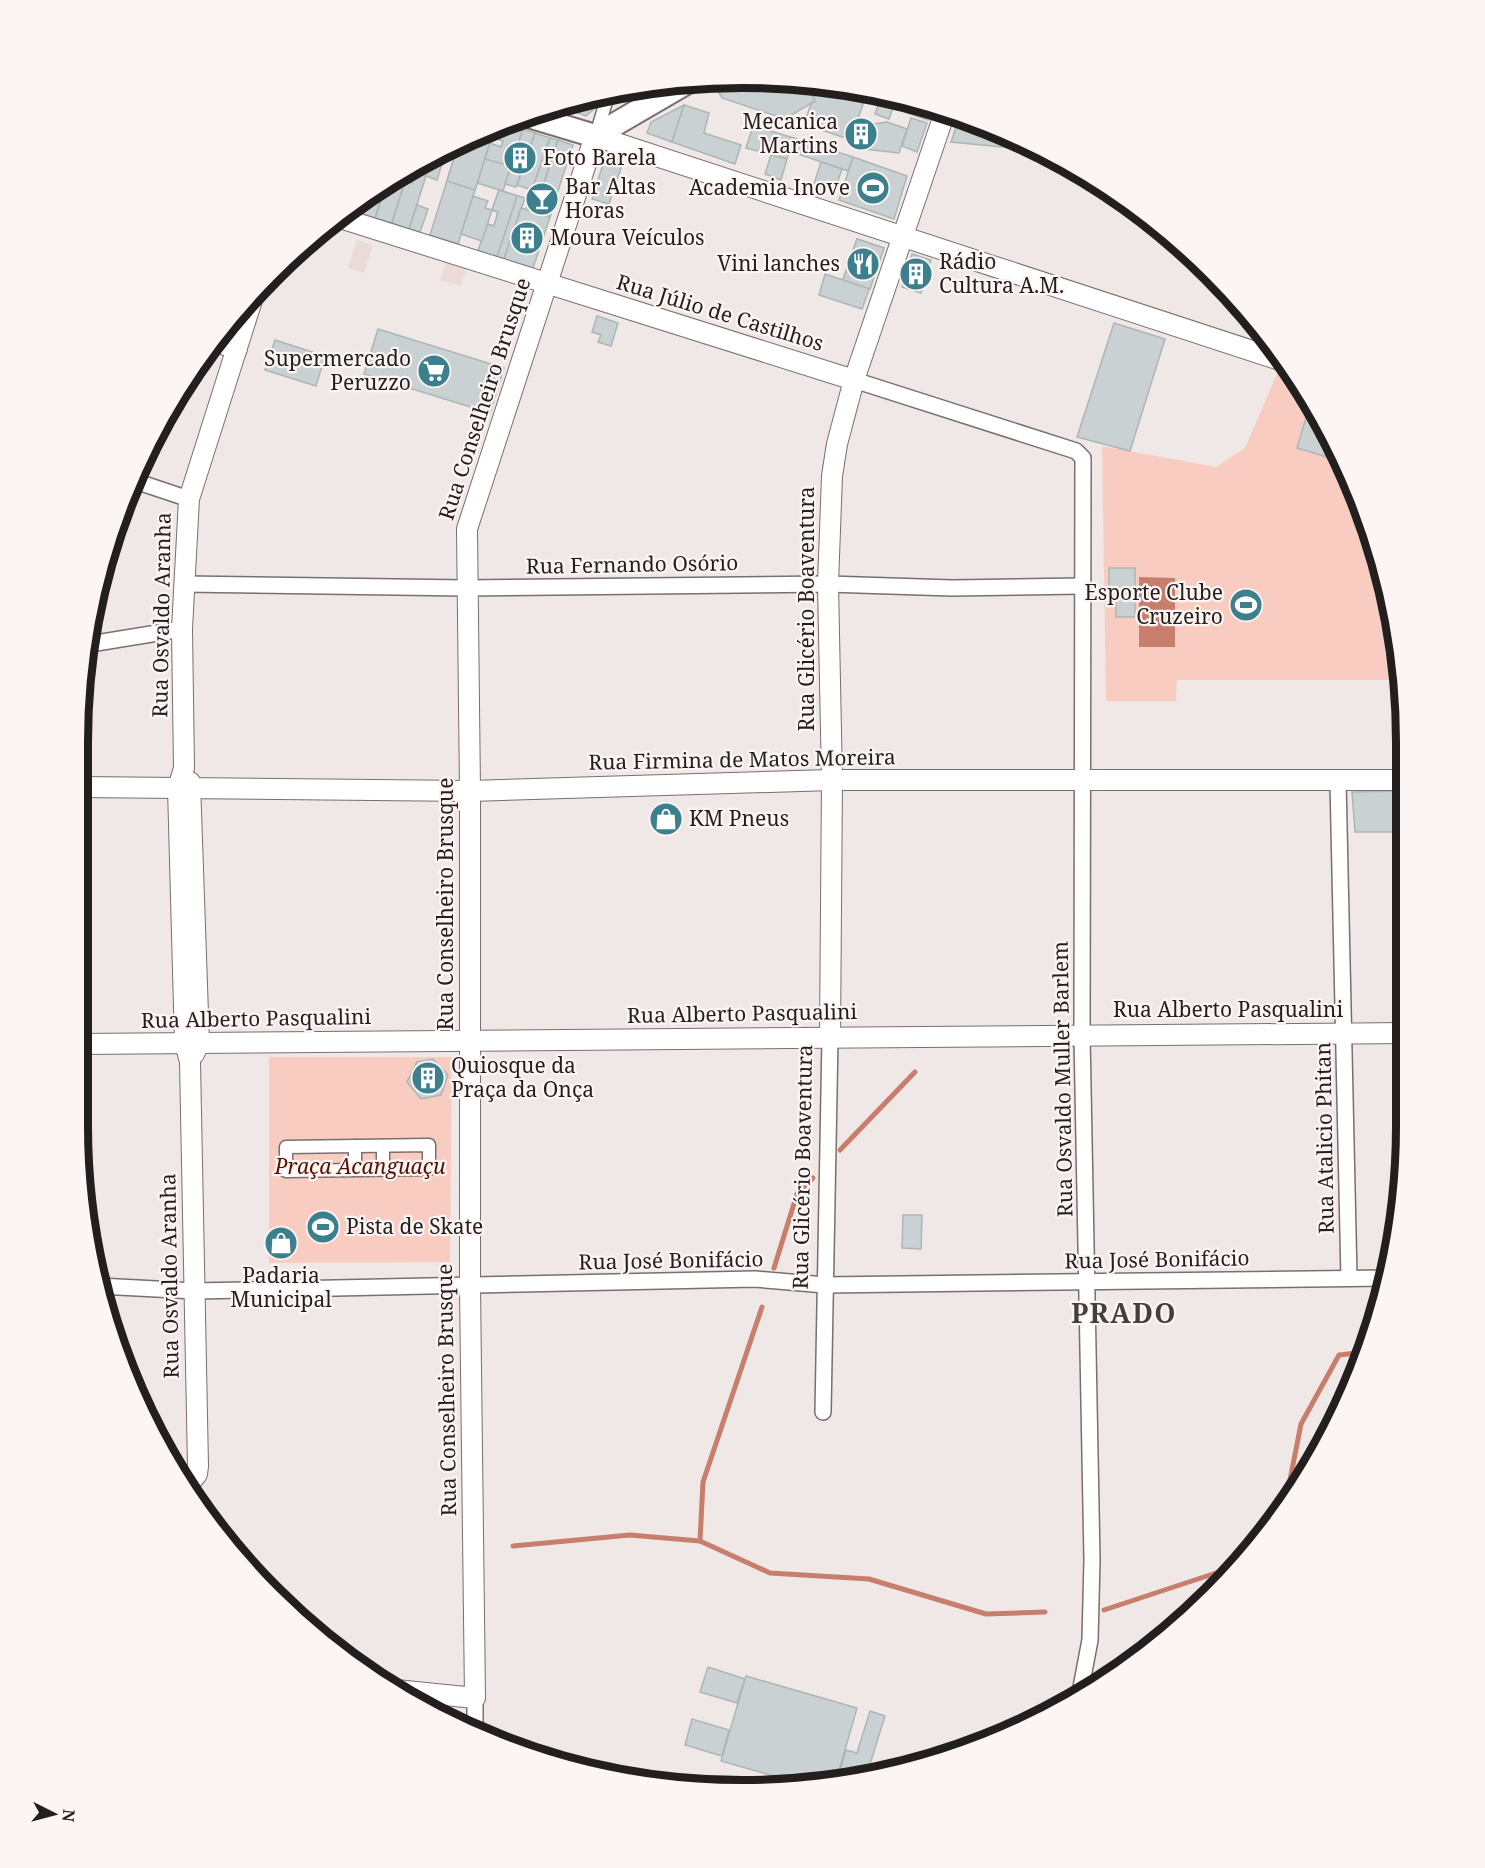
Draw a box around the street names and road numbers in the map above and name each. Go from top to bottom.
street label: Rua Júlio de Castilhos [613,267,827,357]
street label: Rua Conselheiro Brusque [432,274,536,523]
street label: Rua Glicério Boaventura [792,486,820,732]
street label: Rua Osvaldo Aranha [145,512,177,718]
street label: Rua Fernando Osório [526,548,738,580]
street label: Rua Firmina de Matos Moreira [588,742,896,776]
street label: Rua Conselheiro Brusque [431,778,459,1030]
street label: Rua Osvaldo Muller Barlem [1046,941,1078,1217]
street label: Rua Alberto Pasqualini [1113,995,1343,1023]
street label: Rua Alberto Pasqualini [627,997,858,1029]
street label: Rua Alberto Pasqualini [141,1002,372,1034]
street label: Rua Atalicio Phitan [1308,1042,1340,1234]
street label: Rua Glicério Boaventura [786,1044,818,1290]
street label: Rua Osvaldo Aranha [153,1173,185,1379]
street label: Rua José Bonifácio [1064,1243,1250,1275]
street label: Rua José Bonifácio [578,1244,764,1276]
street label: Rua Conselheiro Brusque [430,1263,462,1517]

